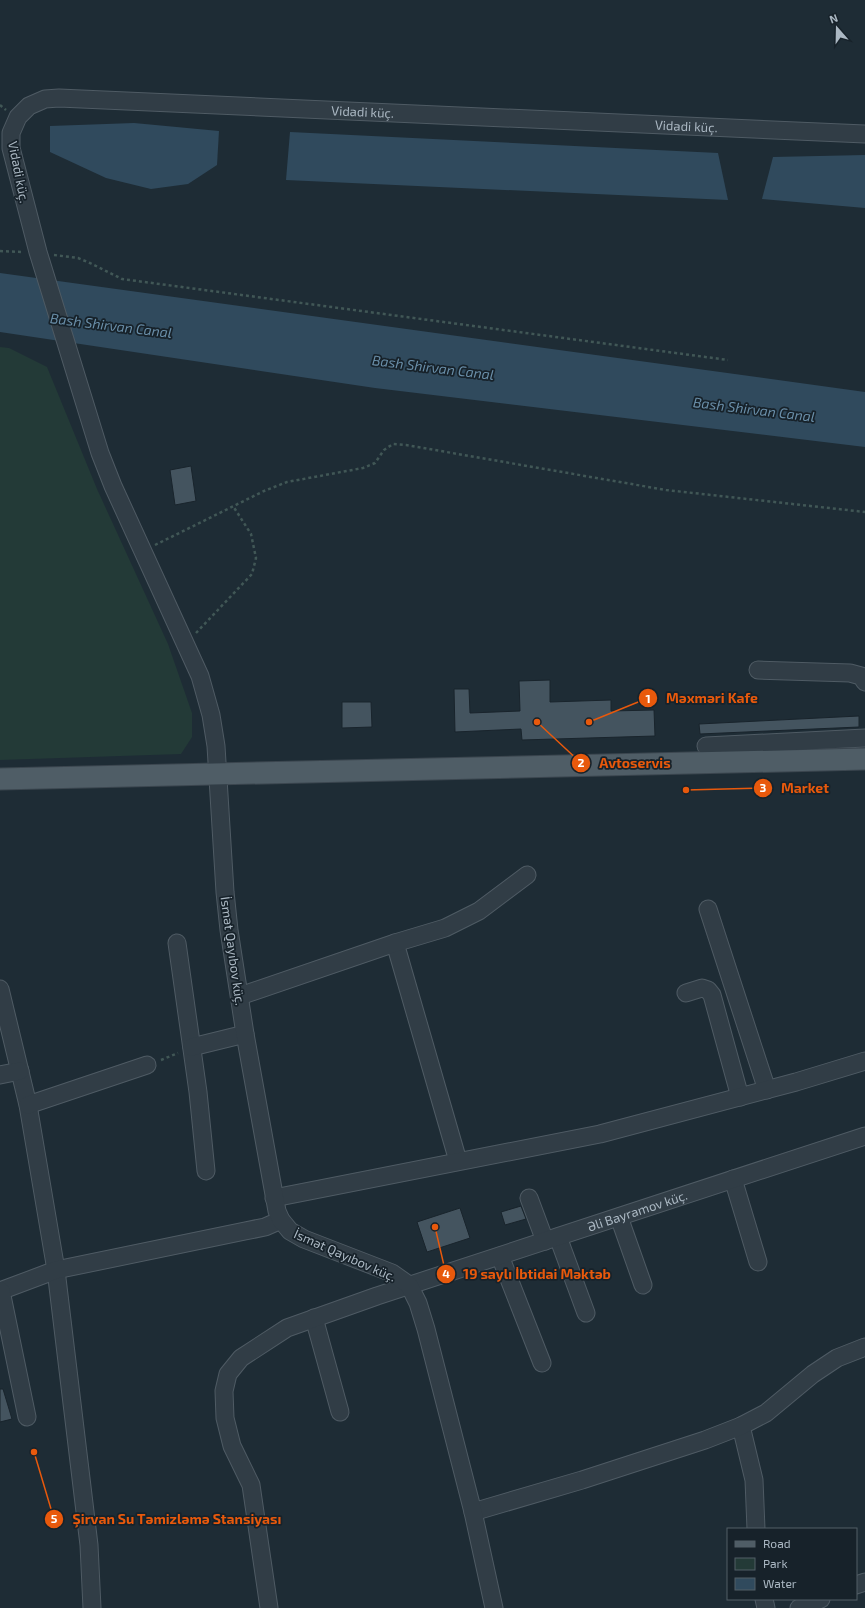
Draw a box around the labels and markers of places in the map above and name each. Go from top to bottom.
callout: Məxməri Kafe [638,685,766,711]
callout: Avtoservis [571,750,679,776]
callout: Market [753,775,837,801]
callout: 19 saylı İbtidai Məktəb [436,1261,619,1287]
callout: Şirvan Su Təmizləmə Stansiyası [44,1506,290,1532]

